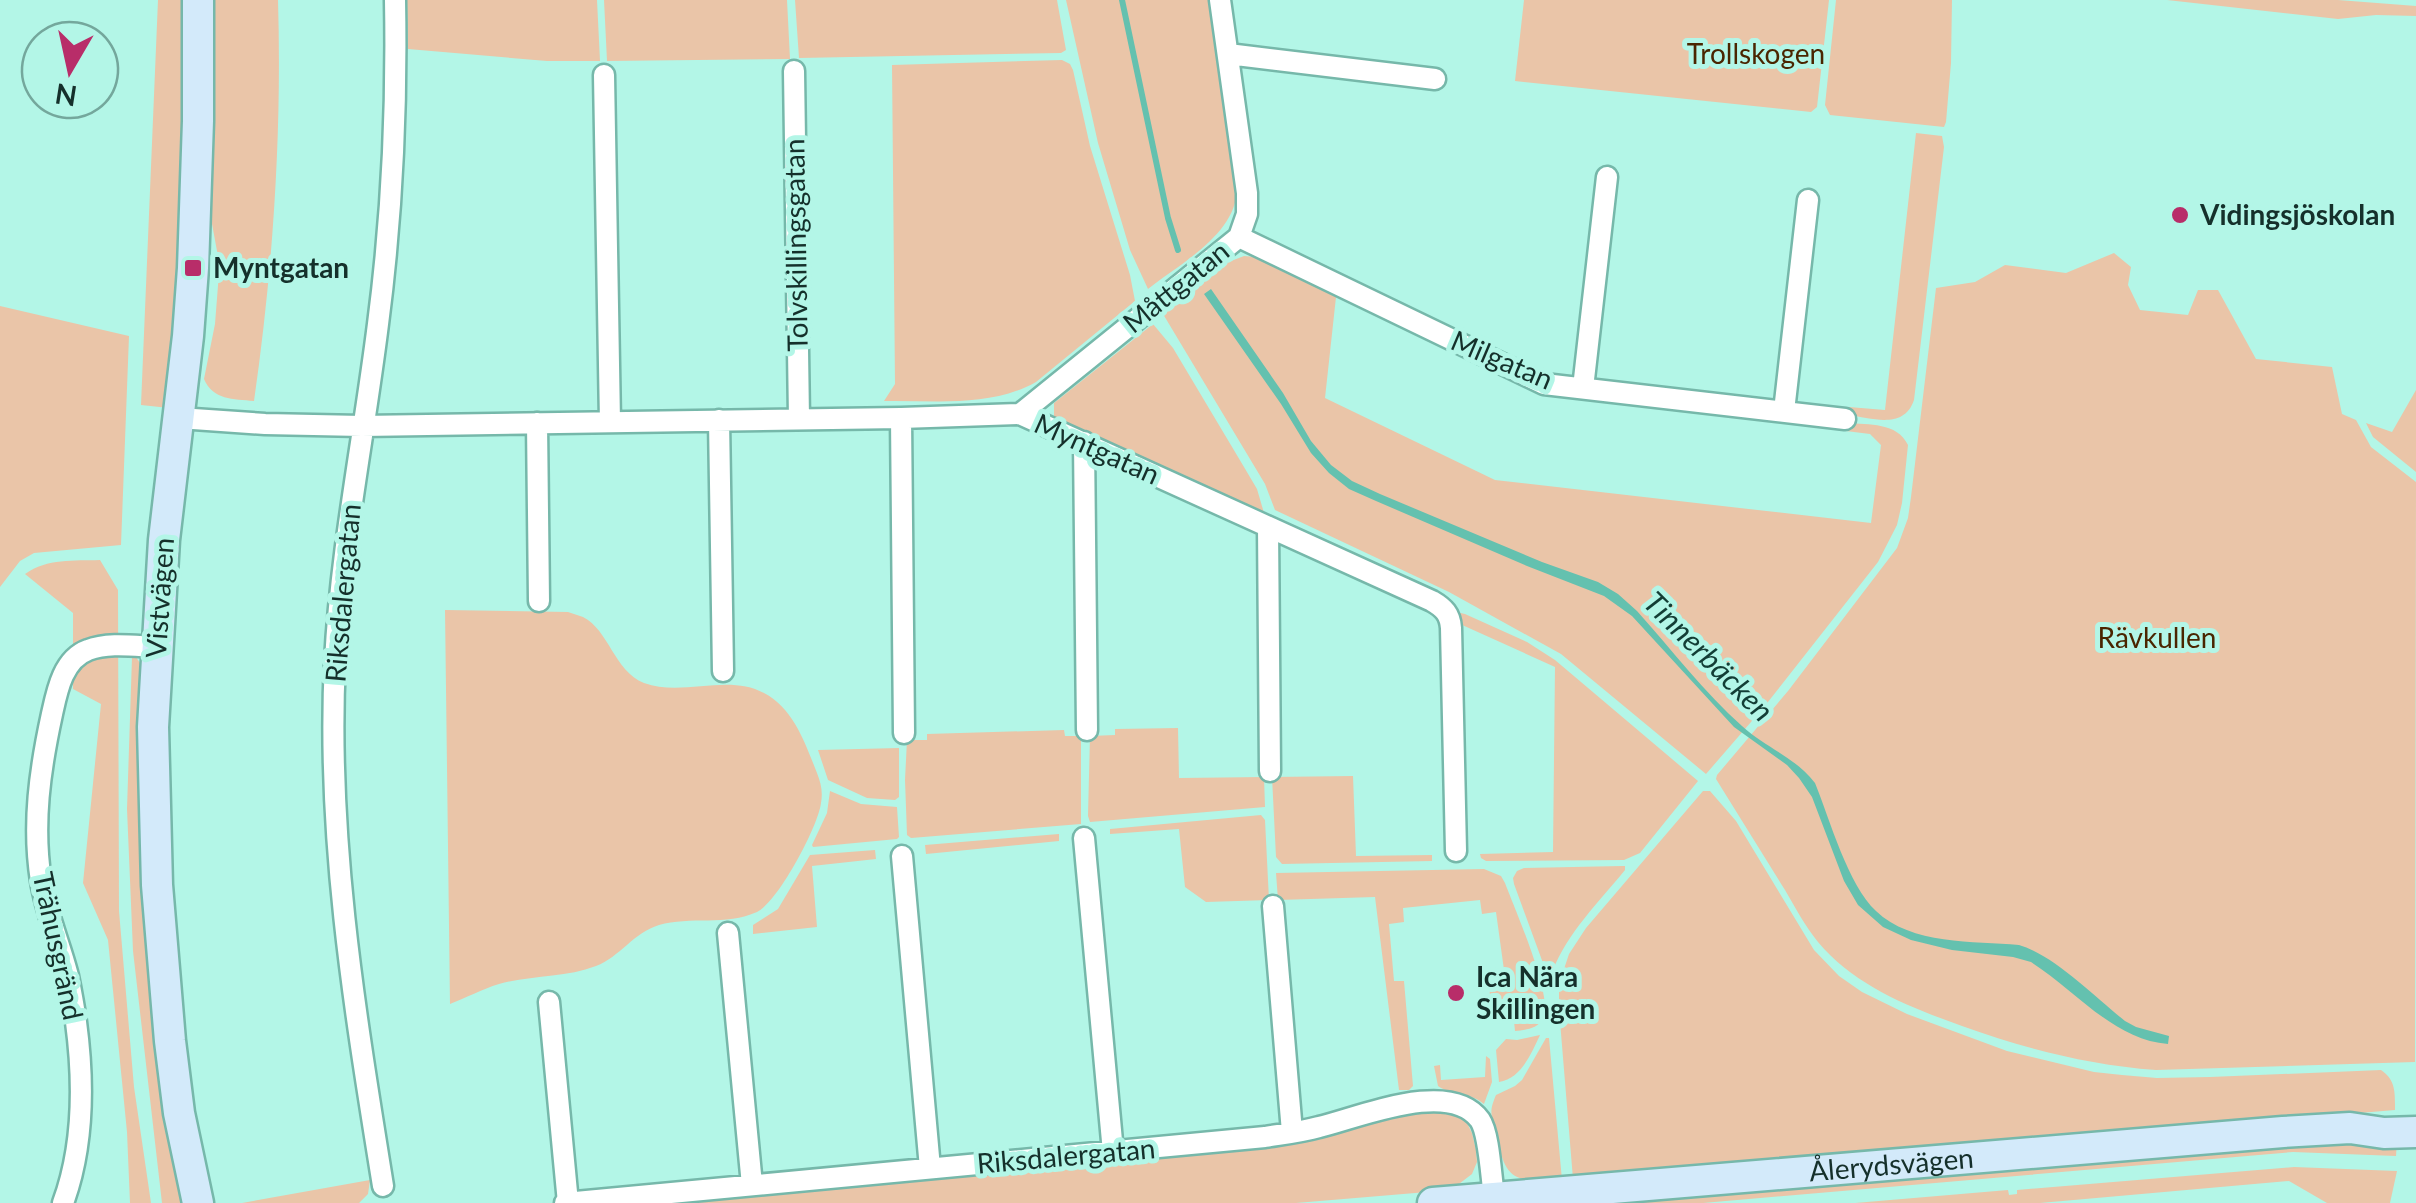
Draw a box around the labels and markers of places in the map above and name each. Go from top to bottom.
place label: Vidingsjöskolan [2199,197,2395,231]
marker: Vidingsjöskolan [2169,204,2191,226]
place label: Myntgatan [213,250,349,284]
marker: Myntgatan [182,257,204,279]
place label: Ica Nära Skillingen [1476,959,1595,1025]
marker: Ica Nära Skillingen [1445,982,1467,1004]

